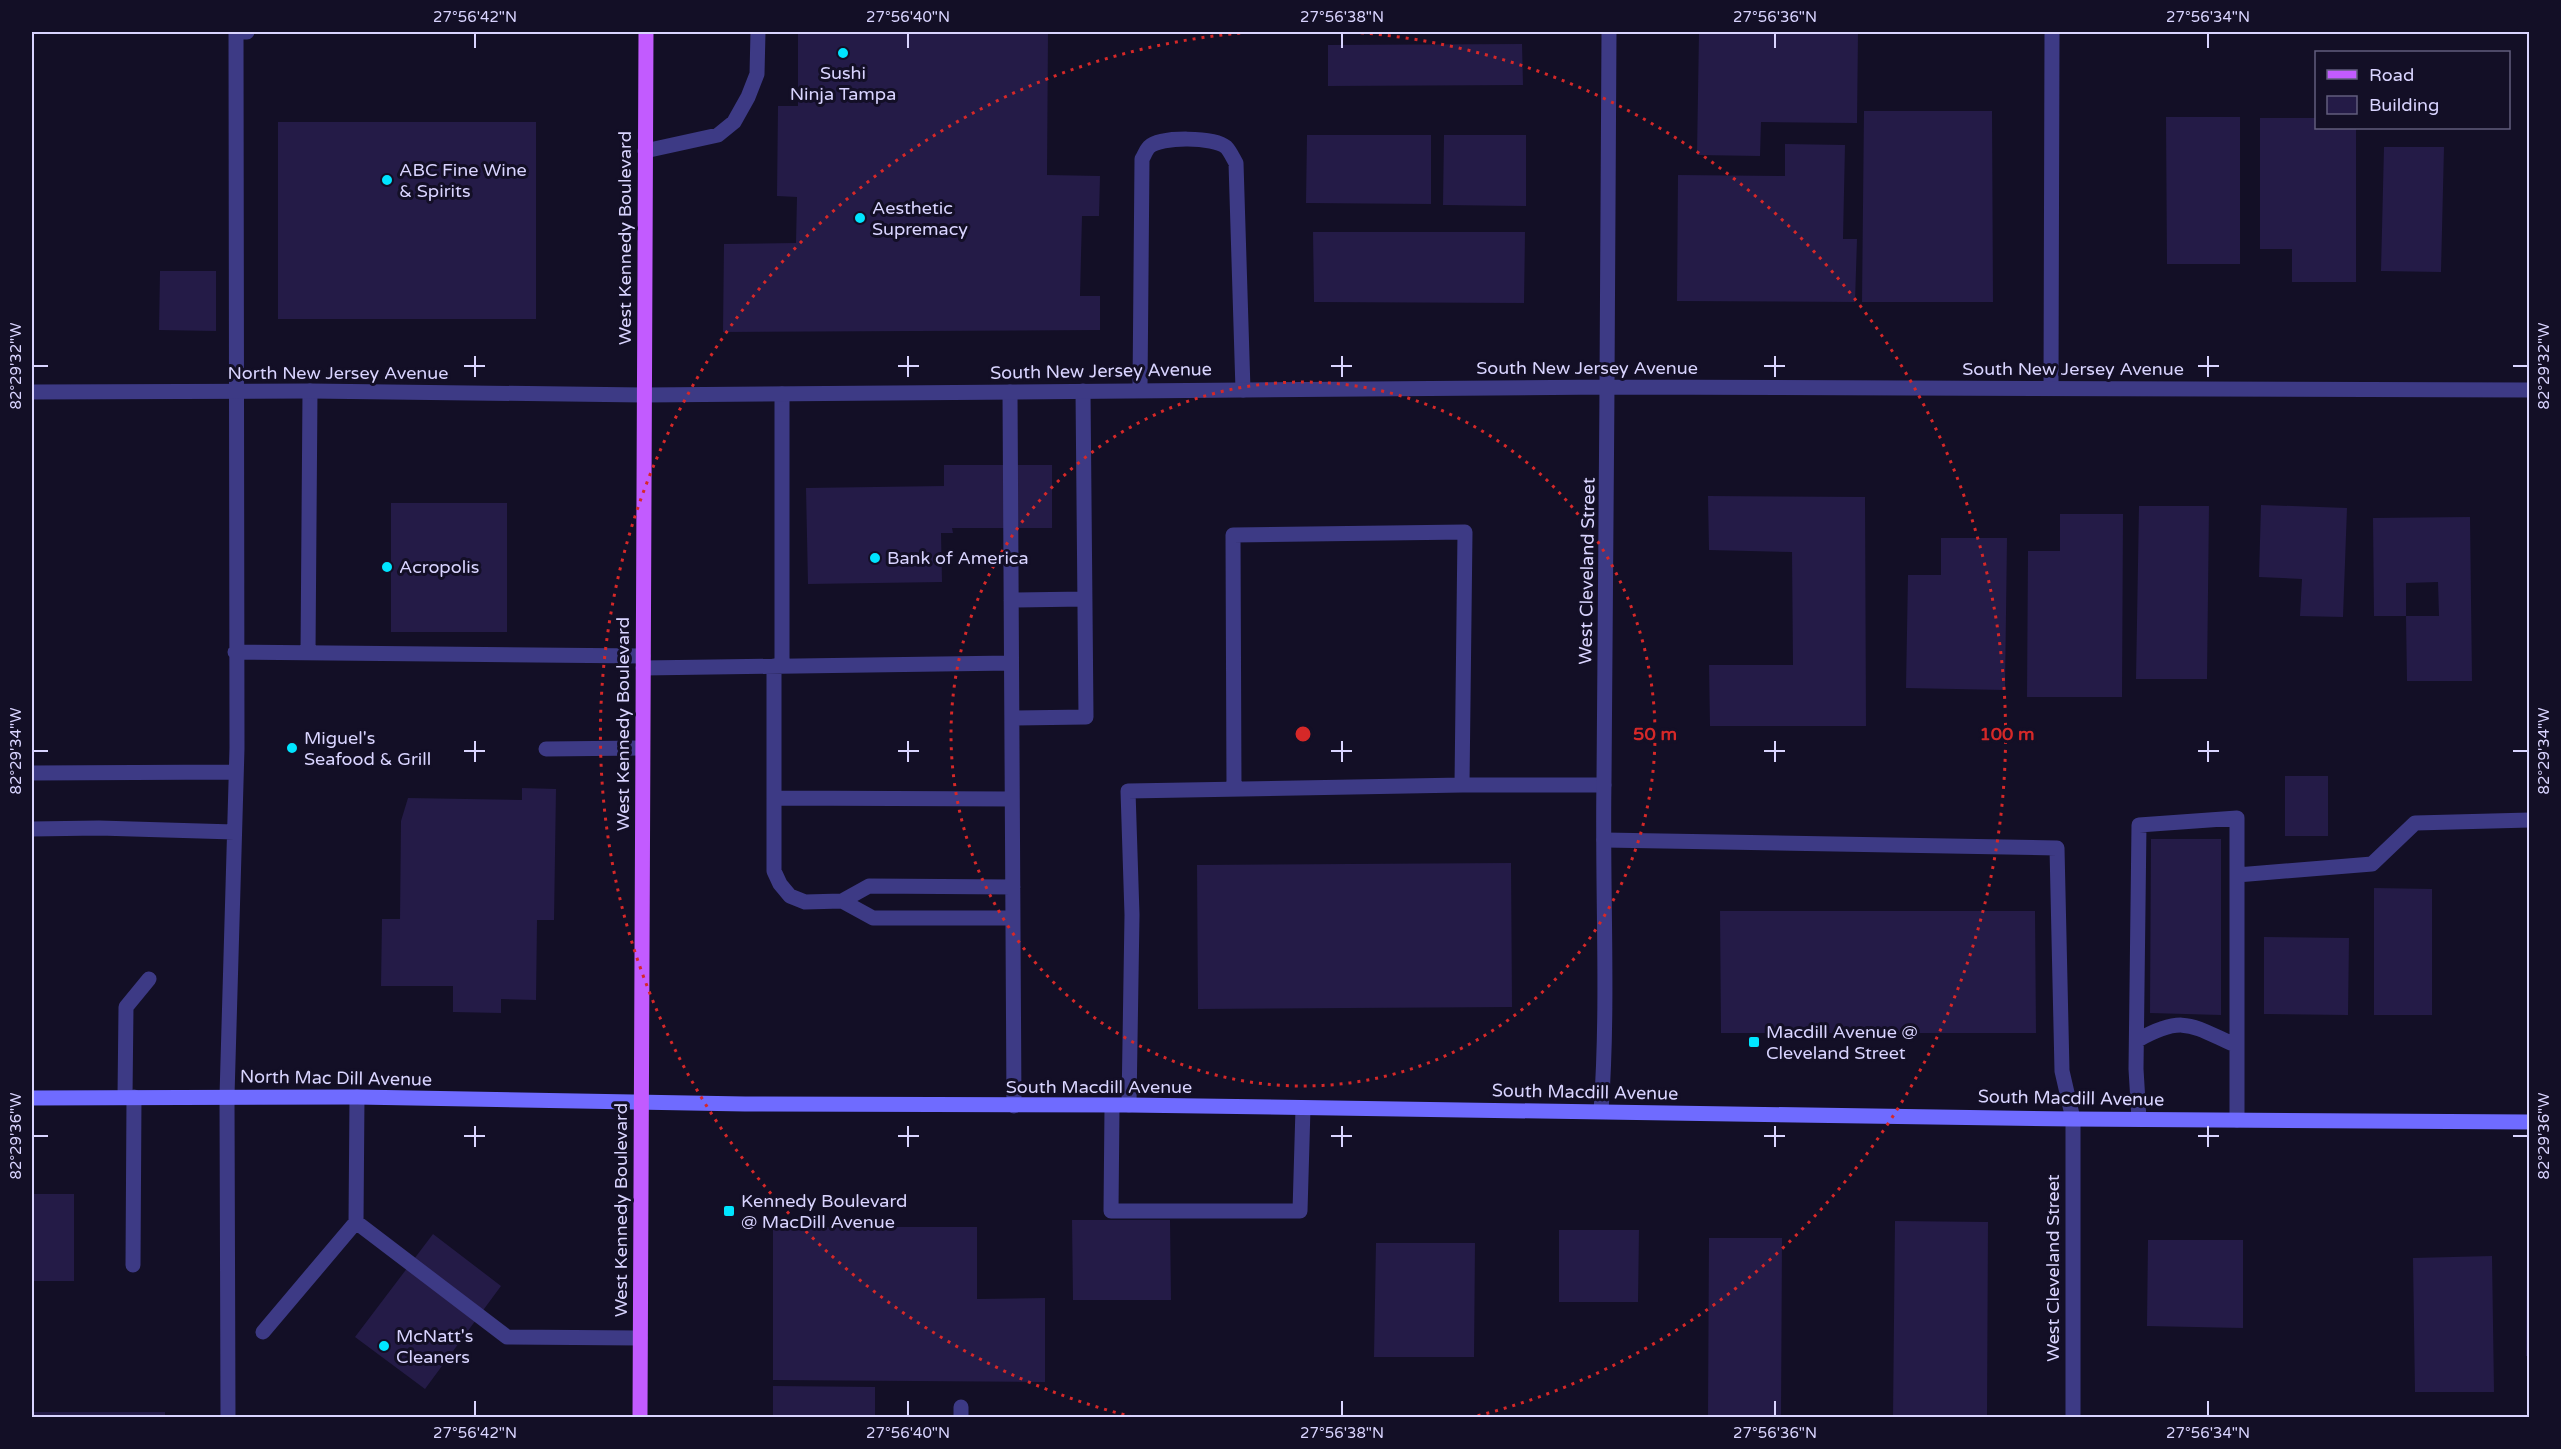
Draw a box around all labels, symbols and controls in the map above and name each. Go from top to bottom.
text: 27°56'42"N [433,8,517,26]
text: 27°56'40"N [866,8,950,26]
text: 27°56'38"N [1300,8,1384,26]
text: 27°56'36"N [1733,8,1817,26]
text: 27°56'34"N [2166,8,2250,26]
marker: Sushi Ninja Tampa [836,46,850,60]
legend [2315,51,2510,129]
place label: Sushi Ninja Tampa [790,62,896,105]
text: Road [2369,64,2414,86]
text: Building [2369,94,2439,116]
street label: West Kennedy Boulevard [614,131,636,345]
place label: ABC Fine Wine & Spirits [399,159,527,202]
marker: ABC Fine Wine & Spirits [380,173,394,187]
place label: Aesthetic Supremacy [872,197,968,240]
marker: Aesthetic Supremacy [853,211,867,225]
text: 82°29'32"W [7,323,25,409]
text: 82°29'32"W [2535,323,2553,409]
street label: South New Jersey Avenue [1476,357,1698,379]
street label: South New Jersey Avenue [990,358,1212,384]
street label: South New Jersey Avenue [1962,358,2184,380]
street label: North New Jersey Avenue [228,362,448,384]
street label: West Cleveland Street [1574,477,1600,665]
place label: Bank of America [887,547,1029,569]
marker: Bank of America [868,551,882,565]
place label: Acropolis [399,556,479,578]
marker: Acropolis [380,560,394,574]
street label: West Kennedy Boulevard [612,617,634,831]
text: 82°29'34"W [7,708,25,794]
text: 82°29'34"W [2535,708,2553,794]
text: 50 m [1633,723,1677,745]
text: 100 m [1979,723,2035,745]
centre of rings [1293,724,1313,744]
place label: Miguel's Seafood & Grill [304,727,431,770]
marker: Miguel's Seafood & Grill [285,741,299,755]
place label: Macdill Avenue @ Cleveland Street [1766,1021,1918,1064]
marker: Macdill Avenue @ Cleveland Street [1747,1035,1761,1049]
street label: North Mac Dill Avenue [240,1065,432,1091]
street label: South Macdill Avenue [1006,1076,1192,1098]
street label: South Macdill Avenue [1492,1079,1678,1105]
street label: South Macdill Avenue [1978,1085,2164,1111]
text: 82°29'36"W [7,1093,25,1179]
text: 82°29'36"W [2535,1093,2553,1179]
street label: West Kennedy Boulevard [610,1103,632,1317]
street label: West Cleveland Street [2042,1174,2064,1362]
place label: Kennedy Boulevard @ MacDill Avenue [741,1190,907,1233]
marker: Kennedy Boulevard @ MacDill Avenue [722,1204,736,1218]
place label: McNatt's Cleaners [396,1325,473,1368]
marker: McNatt's Cleaners [377,1339,391,1353]
text: 27°56'42"N [433,1424,517,1442]
text: 27°56'40"N [866,1424,950,1442]
text: 27°56'38"N [1300,1424,1384,1442]
text: 27°56'36"N [1733,1424,1817,1442]
text: 27°56'34"N [2166,1424,2250,1442]

